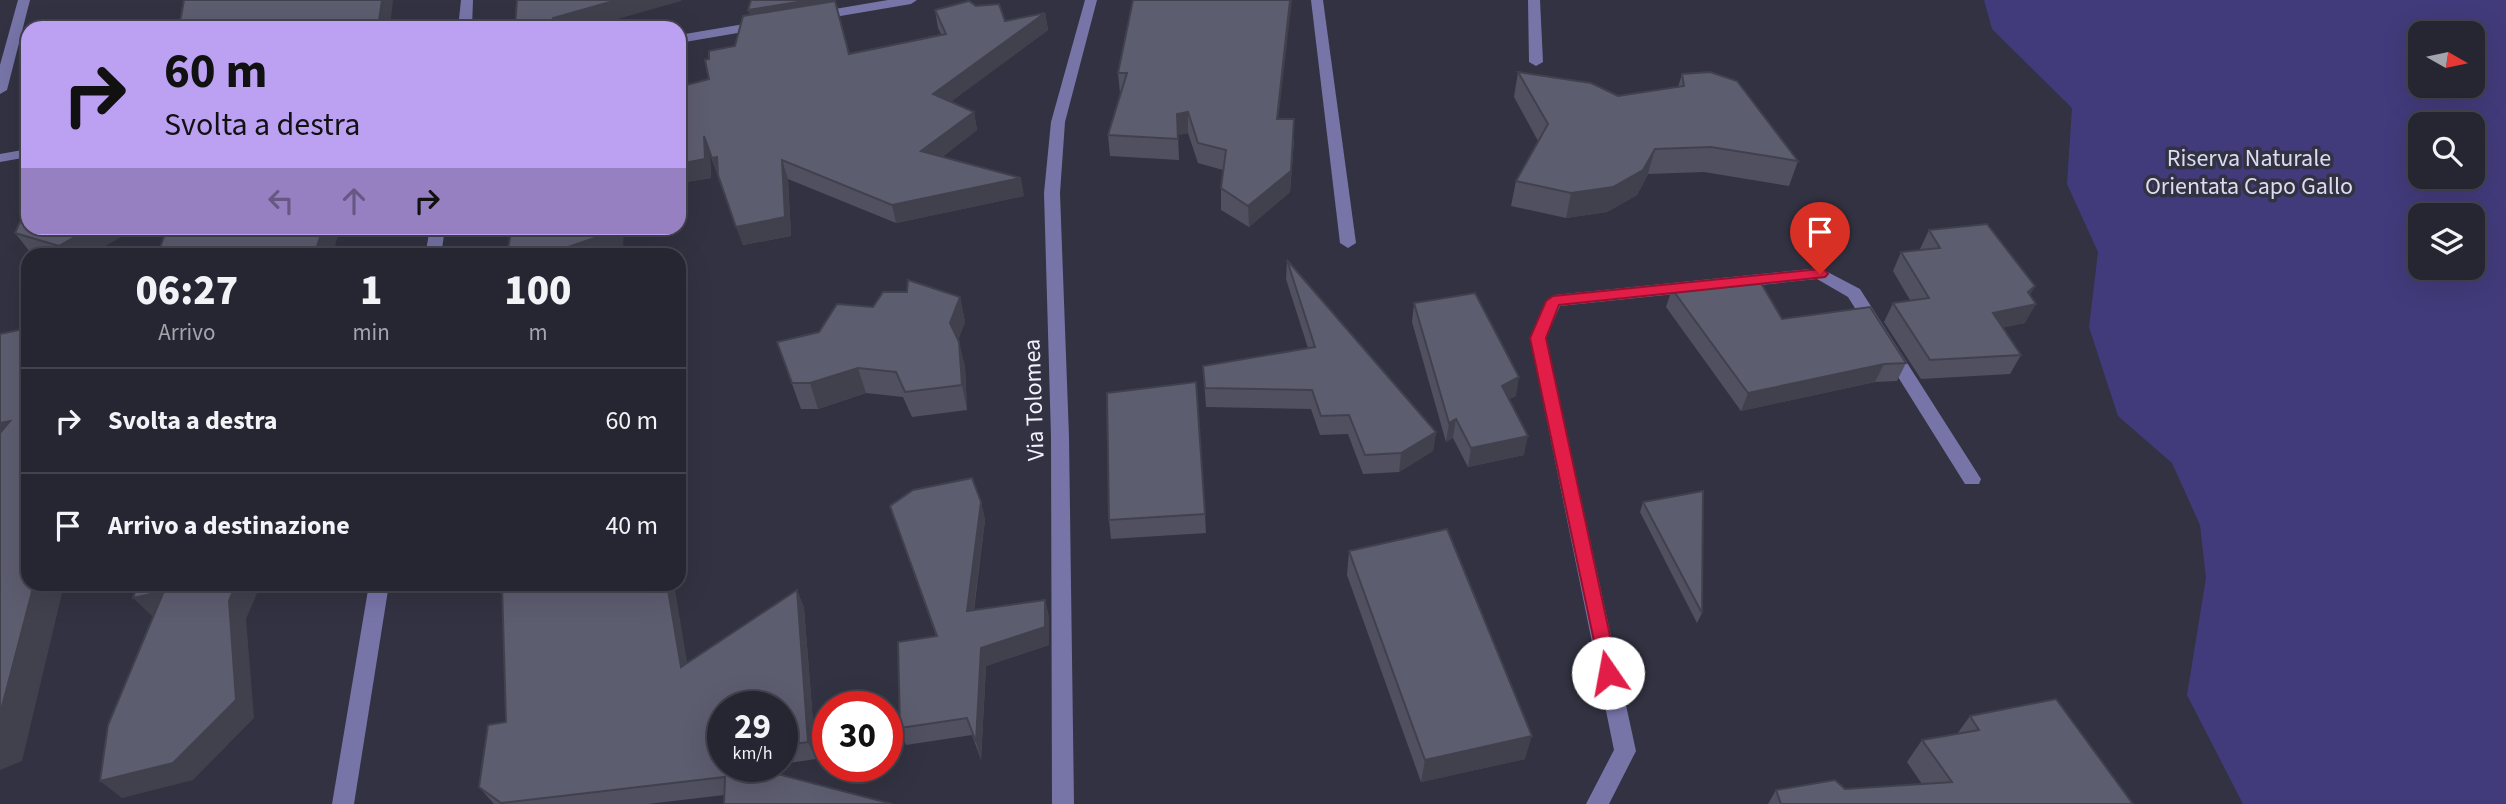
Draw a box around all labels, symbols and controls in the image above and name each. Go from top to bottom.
north arrow [2408,21,2485,98]
map controls [2408,21,2485,280]
text: 60 m [164,37,268,107]
icon: right [49,49,140,140]
text: Svolta a destra [164,102,360,148]
button: search [2408,112,2485,189]
park label: Riserva Naturale Orientata Capo Gallo [2145,141,2353,204]
icon: left [262,182,300,220]
icon: ahead [335,182,373,220]
icon: right [408,182,446,220]
pin [1790,202,1850,274]
button: layers [2408,203,2485,280]
icon: arrive [1801,213,1839,251]
text: 06:27 [135,261,238,321]
text: 1 [360,261,382,321]
text: 100 [504,261,572,321]
text: Arrivo [158,316,215,349]
text: min [353,316,390,349]
text: m [528,316,547,349]
street label: Via Tolomea [1014,338,1054,462]
icon: right [49,402,87,440]
text: Svolta a destra [108,402,278,439]
text: 60 m [605,402,658,439]
icon: arrive [49,507,87,545]
text: Arrivo a destinazione [108,507,350,544]
text: 40 m [605,507,658,544]
position arrow [1571,636,1645,710]
speed limit sign: 30 [812,691,903,782]
text: 29 [734,702,771,752]
text: km/h [733,741,772,766]

